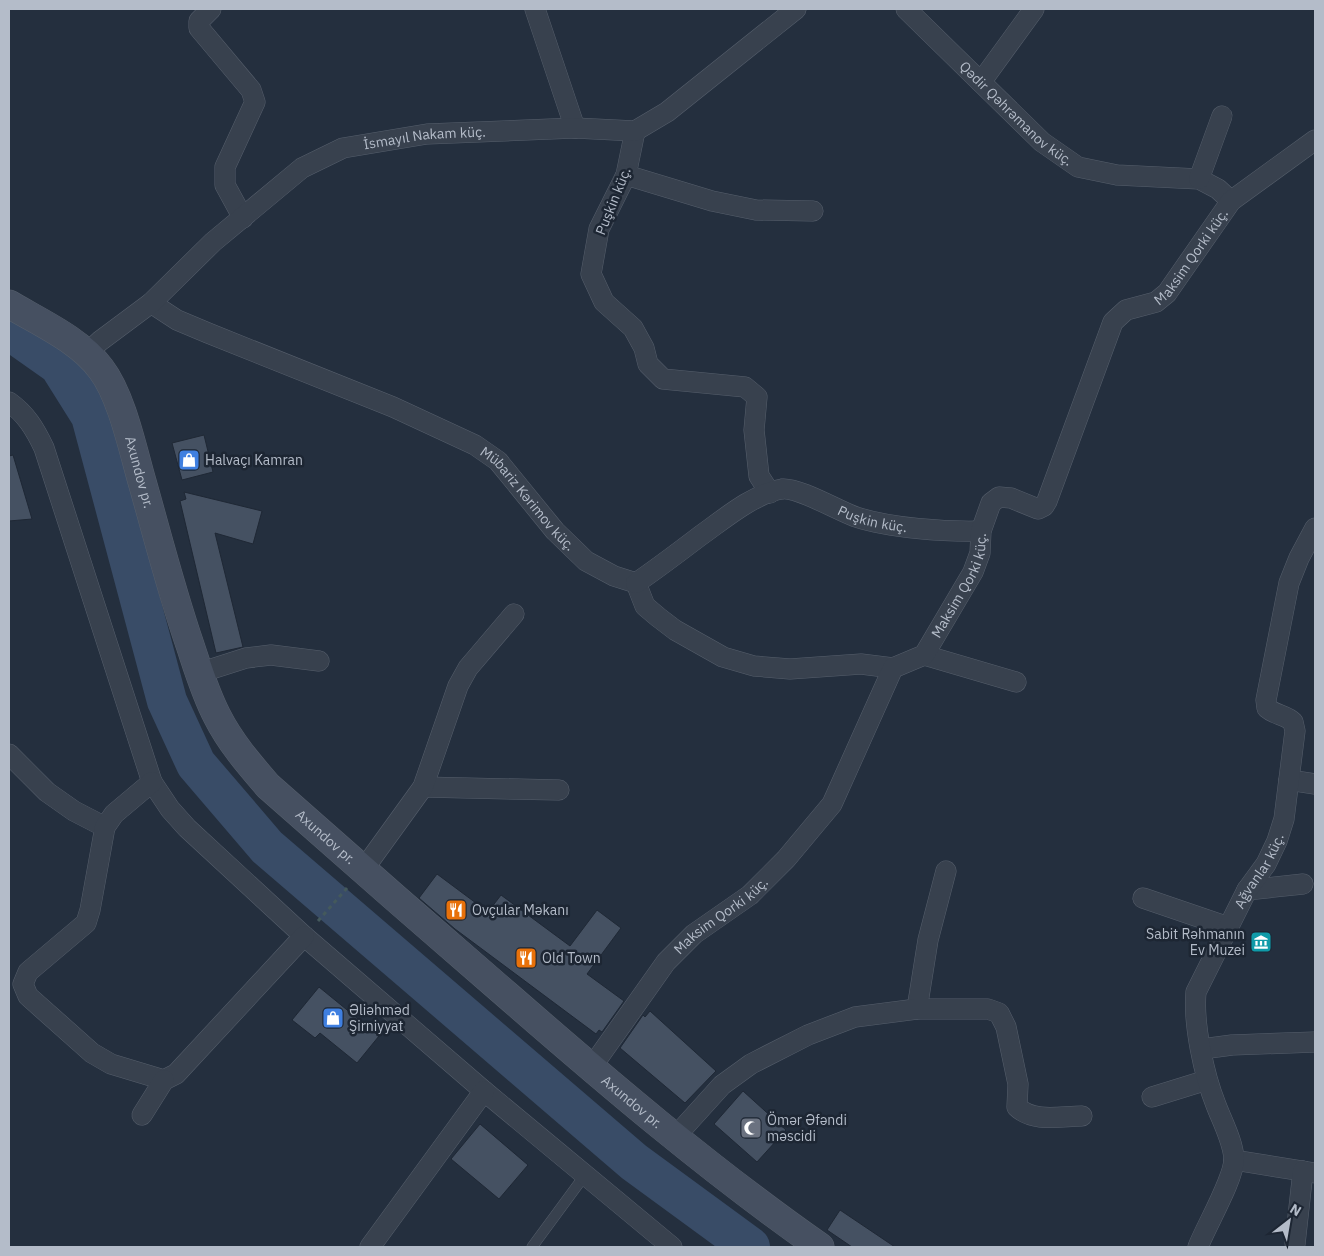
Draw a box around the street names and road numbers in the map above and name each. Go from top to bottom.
street label: Qədir Qəhrəmanov küç. [956,57,1076,170]
street label: İsmayıl Nakam küç. [362,123,486,153]
street label: Puşkin küç. [591,165,635,237]
street label: Maksim Qorki küç. [1150,205,1232,309]
street label: Axundov pr. [121,434,158,510]
street label: Mübariz Kərimov küç. [477,442,579,555]
street label: Puşkin küç. [835,501,908,536]
street label: Maksim Qorki küç. [927,533,990,641]
street label: Axundov pr. [292,806,359,868]
street label: Ağvanlar küç. [1230,831,1288,911]
street label: Maksim Qorki küç. [670,873,772,958]
street label: Axundov pr. [598,1071,666,1132]

